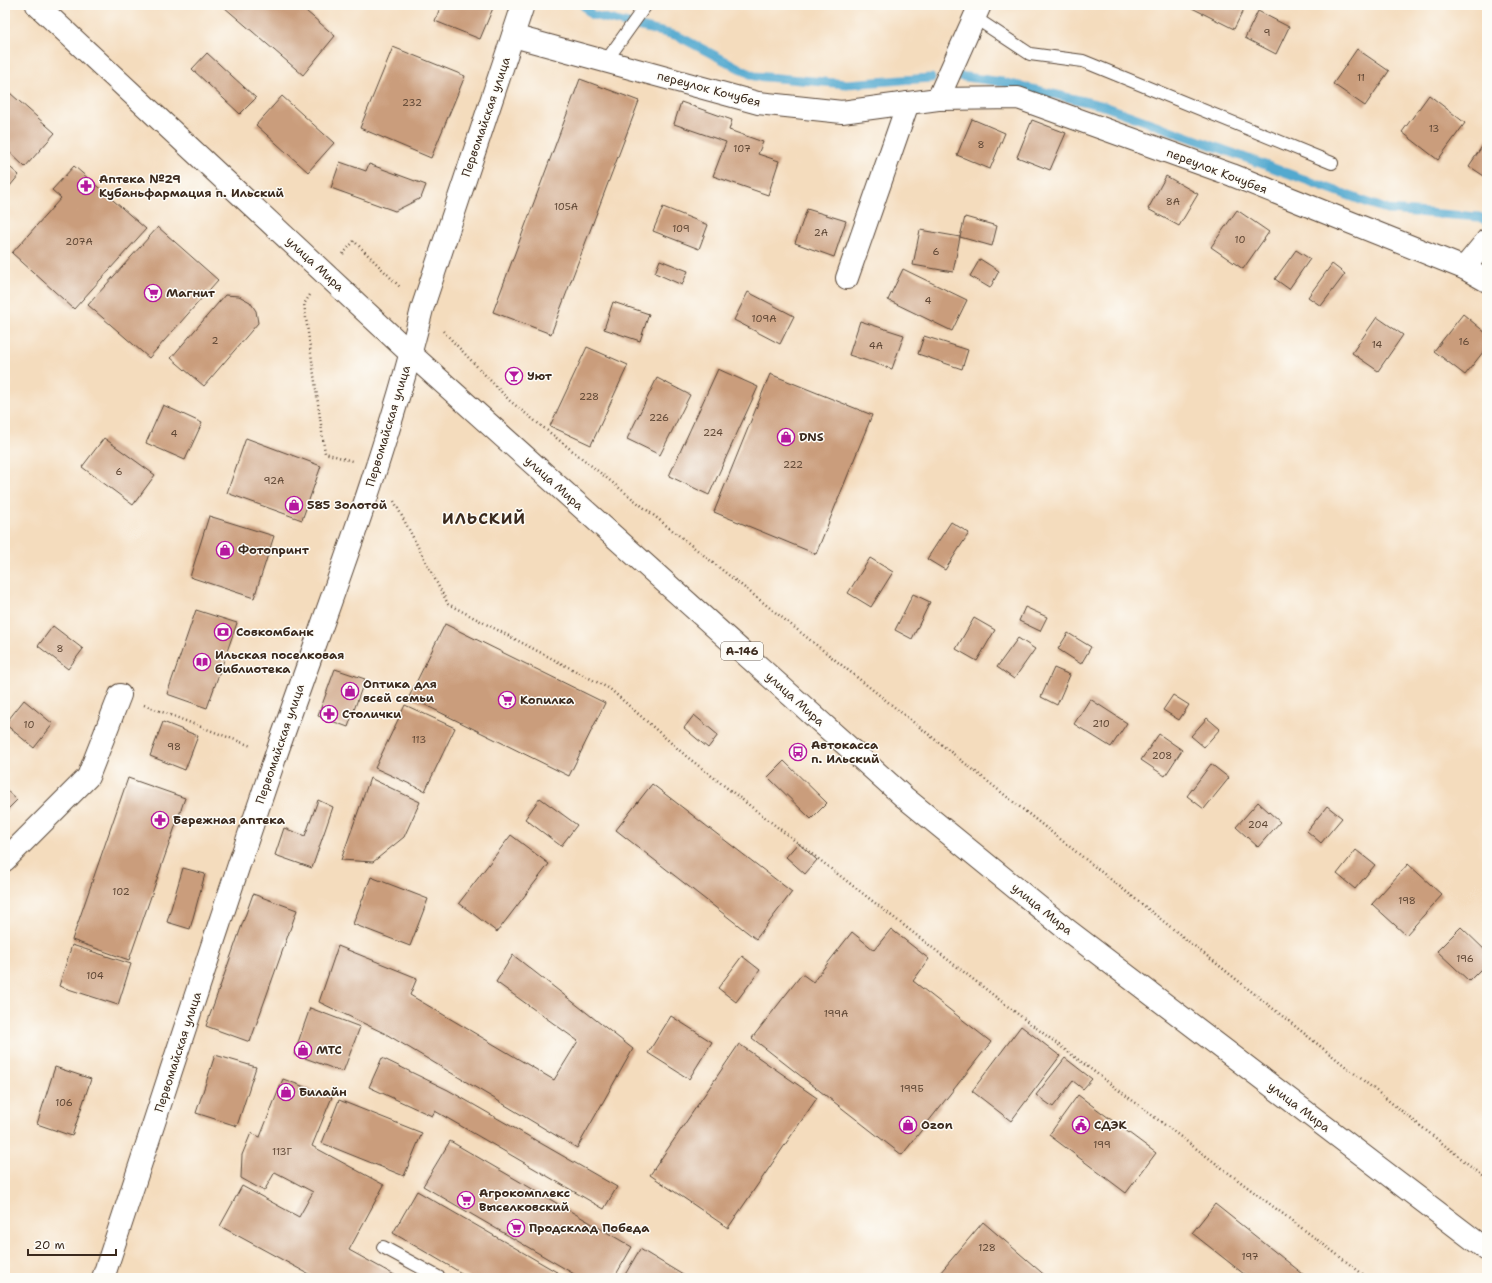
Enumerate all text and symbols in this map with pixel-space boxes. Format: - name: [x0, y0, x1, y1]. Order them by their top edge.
- house number: 9: [1264, 26, 1271, 39]
- street label: Первомайская улица: [458, 54, 514, 179]
- street label: переулок Кочубея: [655, 67, 763, 111]
- house number: 11: [1357, 71, 1365, 84]
- house number: 232: [402, 96, 422, 109]
- house number: 13: [1429, 122, 1439, 135]
- house number: 8: [978, 138, 985, 151]
- house number: 107: [733, 142, 751, 155]
- street label: переулок Кочубея: [1164, 144, 1270, 198]
- place label: Аптека №29 Кубаньфармация п. Ильский: [99, 171, 285, 201]
- pharmacy icon: Аптека №29 Кубаньфармация п. Ильский: [76, 176, 96, 196]
- house number: 8А: [1166, 195, 1180, 208]
- house number: 105А: [554, 200, 578, 213]
- house number: 109: [672, 222, 690, 235]
- house number: 2А: [814, 226, 828, 239]
- street label: улица Мира: [282, 233, 348, 295]
- house number: 10: [1235, 233, 1245, 246]
- house number: 207А: [65, 235, 93, 248]
- house number: 6: [933, 245, 940, 258]
- supermarket icon: Магнит: [143, 283, 163, 303]
- place label: Магнит: [166, 285, 216, 301]
- house number: 4: [925, 294, 932, 307]
- house number: 109А: [752, 312, 776, 325]
- house number: 2: [212, 334, 219, 347]
- house number: 16: [1459, 335, 1469, 348]
- house number: 14: [1372, 338, 1382, 351]
- house number: 4А: [869, 339, 883, 352]
- street label: Первомайская улица: [362, 363, 414, 489]
- bar icon: Уют: [504, 366, 524, 386]
- place label: Уют: [527, 368, 553, 384]
- house number: 228: [579, 390, 599, 403]
- house number: 226: [649, 411, 669, 424]
- house number: 224: [703, 426, 723, 439]
- house number: 4: [171, 427, 178, 440]
- shop icon: DNS: [776, 427, 796, 447]
- place label: DNS: [799, 429, 824, 445]
- street label: улица Мира: [521, 452, 587, 514]
- house number: 222: [783, 458, 803, 471]
- house number: 6: [116, 465, 123, 478]
- house number: 92А: [264, 474, 284, 487]
- shop icon: 585 Золотой: [284, 495, 304, 515]
- place label: 585 Золотой: [307, 497, 388, 513]
- district label: ИЛЬСКИЙ: [442, 508, 526, 529]
- shop icon: Фотопринт: [215, 540, 235, 560]
- place label: Фотопринт: [238, 542, 310, 558]
- bank icon: Совкомбанк: [213, 622, 233, 642]
- place label: Совкомбанк: [236, 624, 314, 640]
- house number: 8: [57, 642, 64, 655]
- road number: А-146: [721, 642, 763, 660]
- place label: Ильская поселковая библиотека: [215, 647, 344, 677]
- library icon: Ильская поселковая библиотека: [192, 652, 212, 672]
- street label: улица Мира: [762, 668, 828, 730]
- place label: Оптика для всей семьи: [363, 676, 437, 706]
- street label: Первомайская улица: [252, 681, 308, 806]
- shop icon: Оптика для всей семьи: [340, 681, 360, 701]
- supermarket icon: Копилка: [497, 690, 517, 710]
- place label: Копилка: [520, 692, 575, 708]
- pharmacy icon: Столички: [319, 704, 339, 724]
- place label: Столички: [342, 706, 402, 722]
- house number: 210: [1092, 717, 1110, 730]
- house number: 10: [24, 718, 34, 731]
- house number: 113: [412, 733, 426, 746]
- place label: Автокасса п. Ильский: [811, 737, 880, 767]
- house number: 98: [167, 740, 181, 753]
- bus stop icon: Автокасса п. Ильский: [788, 742, 808, 762]
- house number: 208: [1152, 749, 1172, 762]
- pharmacy icon: Бережная аптека: [150, 810, 170, 830]
- place label: Бережная аптека: [173, 812, 286, 828]
- house number: 204: [1248, 818, 1268, 831]
- street label: улица Мира: [1008, 880, 1076, 939]
- house number: 102: [112, 885, 130, 898]
- house number: 198: [1398, 894, 1416, 907]
- house number: 196: [1456, 952, 1474, 965]
- house number: 104: [86, 969, 104, 982]
- street label: Первомайская улица: [151, 989, 205, 1114]
- house number: 199А: [824, 1007, 848, 1020]
- shop icon: МТС: [293, 1040, 313, 1060]
- place label: МТС: [316, 1042, 342, 1058]
- street label: улица Мира: [1265, 1078, 1334, 1136]
- shop icon: Билайн: [276, 1082, 296, 1102]
- house number: 199Б: [900, 1082, 924, 1095]
- place label: Билайн: [299, 1084, 347, 1100]
- house number: 106: [55, 1096, 73, 1109]
- shop icon: Ozon: [898, 1115, 918, 1135]
- public building icon: СДЭК: [1071, 1115, 1091, 1135]
- place label: Ozon: [921, 1117, 953, 1133]
- place label: СДЭК: [1094, 1117, 1128, 1133]
- house number: 199: [1093, 1138, 1111, 1151]
- house number: 113Г: [272, 1145, 293, 1158]
- place label: Агрокомплекс Выселковский: [479, 1185, 570, 1215]
- supermarket icon: Агрокомплекс Выселковский: [456, 1190, 476, 1210]
- supermarket icon: Продсклад Победа: [506, 1218, 526, 1238]
- place label: Продсклад Победа: [529, 1220, 650, 1236]
- scale bar: [28, 1231, 116, 1257]
- text: 20 m: [34, 1237, 65, 1253]
- house number: 128: [978, 1241, 996, 1254]
- house number: 197: [1241, 1250, 1259, 1263]

